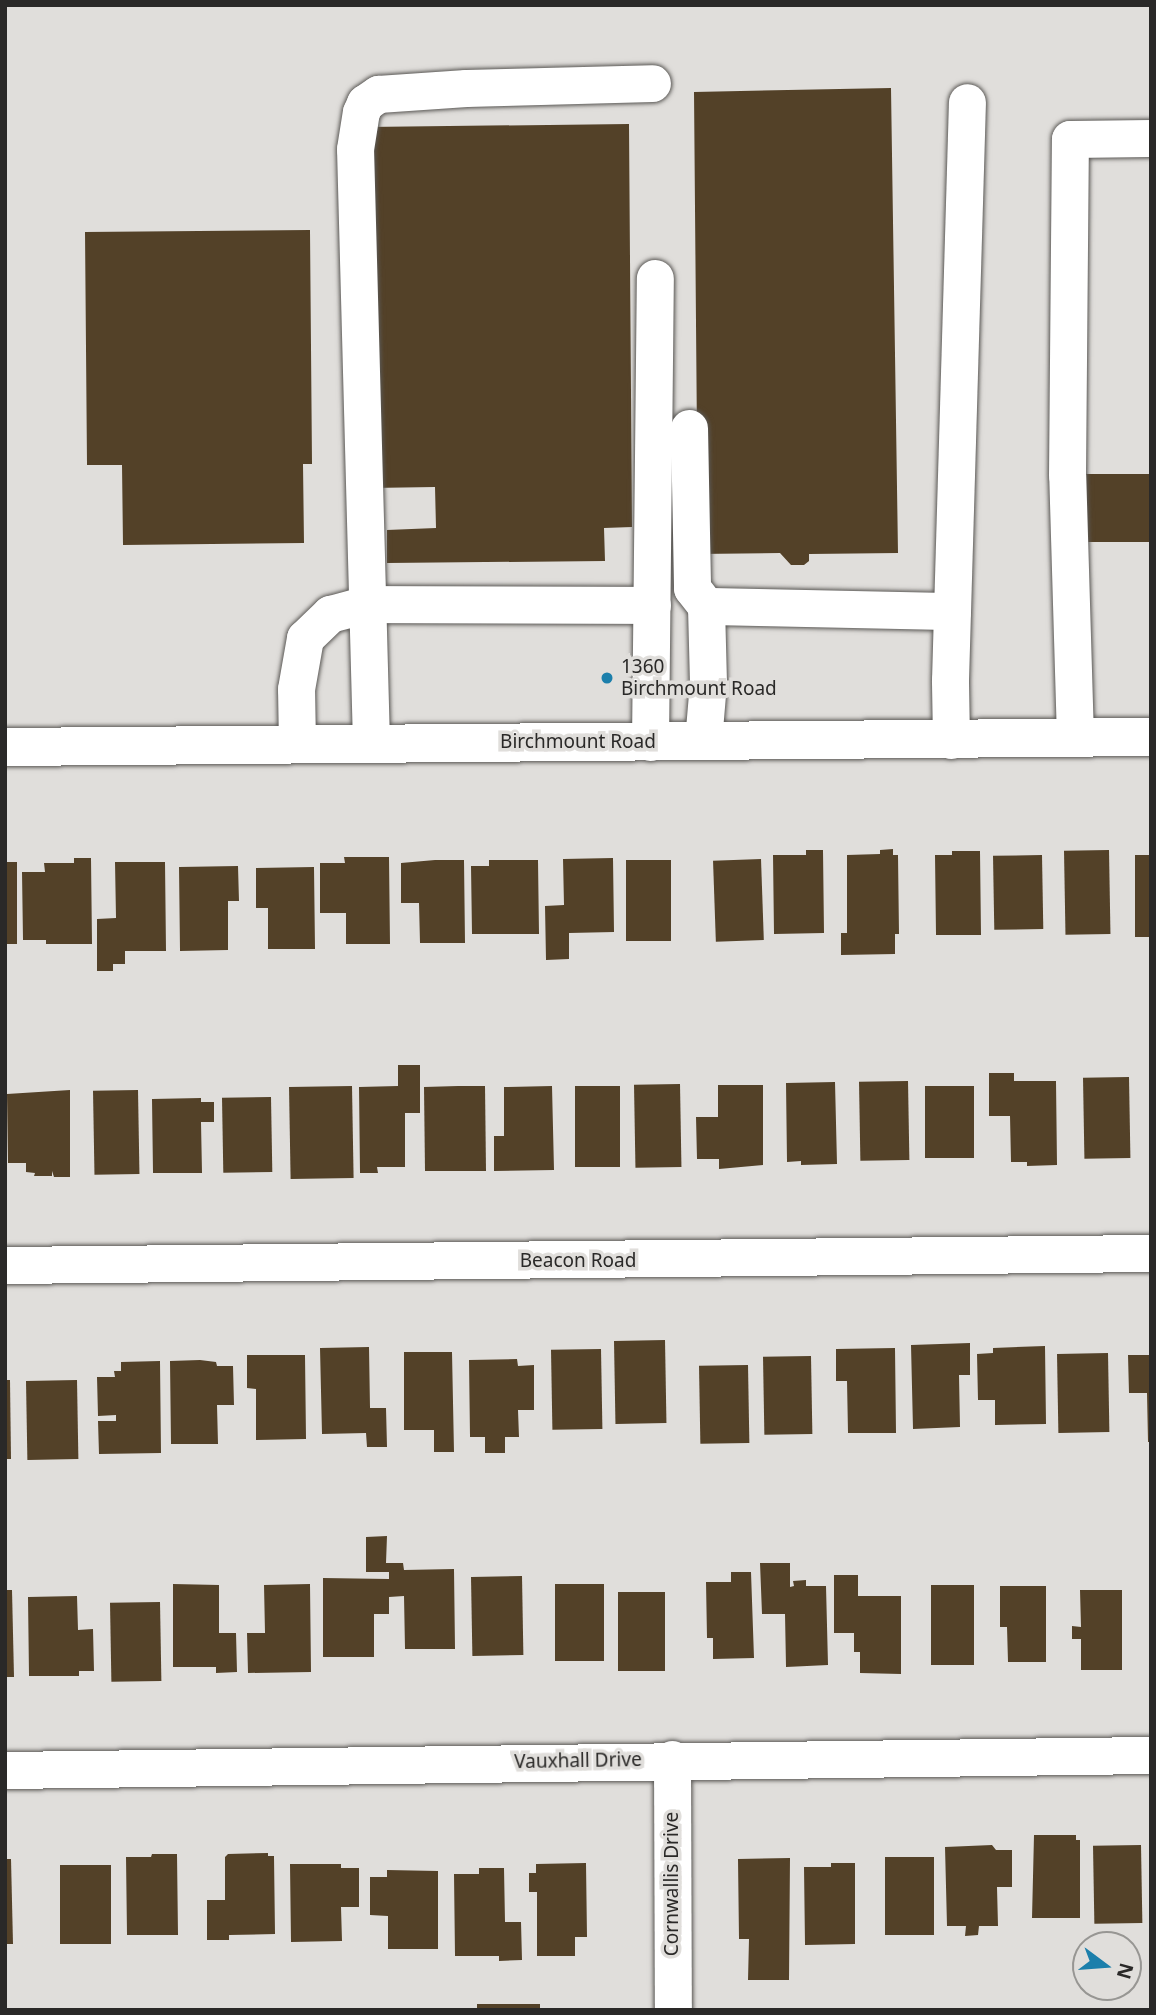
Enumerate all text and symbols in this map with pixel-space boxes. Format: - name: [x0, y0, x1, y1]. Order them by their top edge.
- place label: 1360 Birchmount Road: [621, 656, 777, 700]
- marker: 1360 Birchmount Road: [599, 670, 615, 686]
- street label: Birchmount Road: [500, 731, 656, 753]
- street label: Beacon Road: [520, 1250, 636, 1272]
- street label: Vauxhall Drive: [514, 1748, 642, 1774]
- street label: Cornwallis Drive: [661, 1812, 683, 1956]
- north arrow: [1072, 1931, 1142, 2001]
- text: N: [1111, 1960, 1140, 1982]

